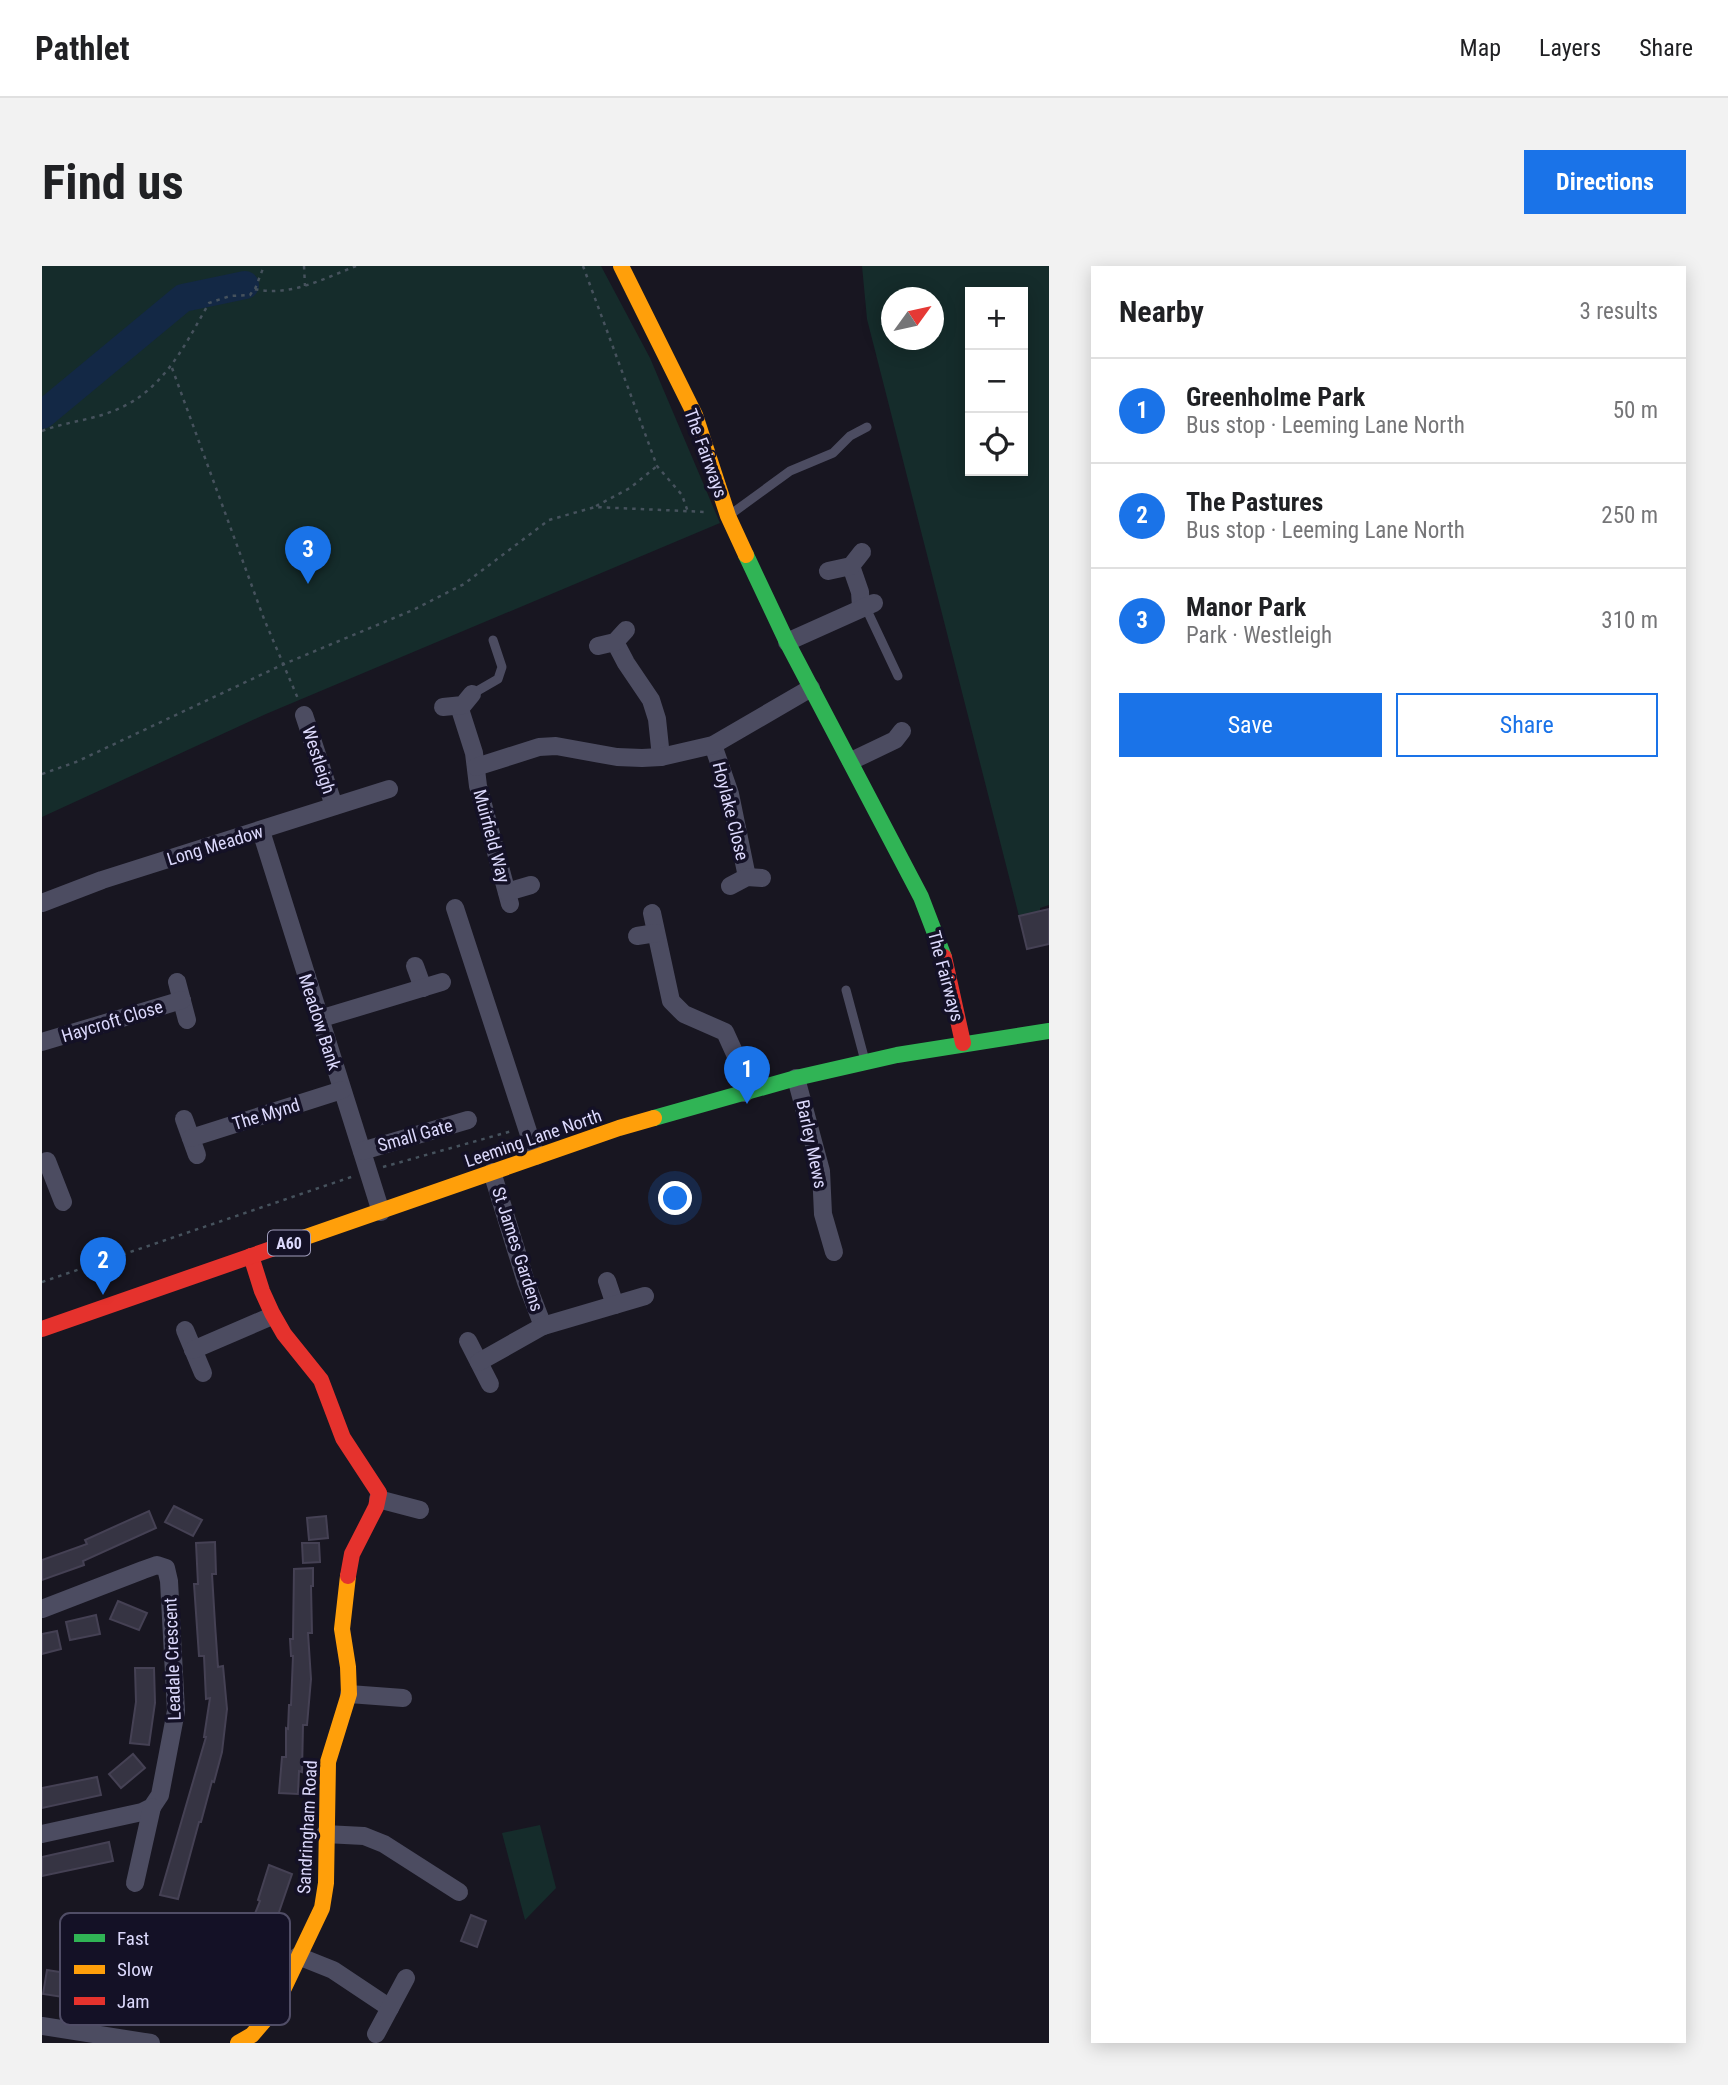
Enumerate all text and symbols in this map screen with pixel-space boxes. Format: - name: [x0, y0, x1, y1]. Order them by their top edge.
- text: Pathlet: [35, 29, 130, 68]
- text: Map: [1460, 34, 1501, 62]
- text: Layers: [1539, 34, 1601, 62]
- text: Share: [1639, 34, 1693, 62]
- button: Directions: [1524, 150, 1686, 214]
- text: Find us: [42, 154, 184, 211]
- north arrow: [881, 287, 944, 350]
- map controls: [965, 287, 1028, 476]
- button: +: [965, 287, 1028, 350]
- text: Nearby: [1119, 294, 1204, 329]
- text: 3 results: [1580, 298, 1658, 325]
- button: −: [965, 350, 1028, 413]
- text: Greenholme Park: [1186, 382, 1365, 412]
- text: 1: [1136, 397, 1148, 424]
- text: 50 m: [1613, 397, 1658, 424]
- street label: The Fairways: [680, 406, 732, 500]
- text: Bus stop · Leeming Lane North: [1186, 412, 1465, 439]
- button: locate: [965, 413, 1028, 476]
- text: The Pastures: [1186, 487, 1323, 517]
- text: 2: [1136, 502, 1148, 529]
- text: 250 m: [1601, 502, 1658, 529]
- text: Bus stop · Leeming Lane North: [1186, 517, 1465, 544]
- pin: 3: [285, 526, 331, 584]
- text: Manor Park: [1186, 592, 1306, 622]
- text: 3: [1136, 607, 1148, 634]
- text: 310 m: [1601, 607, 1658, 634]
- text: Park · Westleigh: [1186, 622, 1332, 649]
- button: Save: [1119, 693, 1382, 757]
- button: Share: [1396, 693, 1658, 757]
- street label: Westleigh: [298, 724, 340, 796]
- street label: Hoylake Close: [709, 760, 753, 862]
- street label: Muirfield Way: [469, 787, 515, 885]
- street label: Long Meadow: [164, 820, 266, 870]
- street label: The Fairways: [924, 928, 968, 1024]
- street label: Meadow Bank: [295, 971, 345, 1073]
- street label: Haycroft Close: [59, 996, 165, 1046]
- pin: 1: [724, 1046, 770, 1104]
- street label: The Mynd: [230, 1094, 302, 1134]
- street label: Barley Mews: [792, 1098, 832, 1190]
- street label: Leeming Lane North: [462, 1105, 604, 1171]
- street label: Small Gate: [375, 1114, 455, 1156]
- your location: [658, 1181, 692, 1215]
- street label: St James Gardens: [488, 1184, 548, 1314]
- road number: A60: [268, 1231, 310, 1256]
- pin: 2: [80, 1237, 126, 1295]
- street label: Leadale Crescent: [159, 1597, 185, 1721]
- street label: Sandringham Road: [293, 1760, 321, 1894]
- legend: [60, 1913, 290, 2025]
- text: Fast: [117, 1927, 149, 1950]
- text: Slow: [117, 1958, 153, 1981]
- text: Jam: [117, 1990, 150, 2013]

